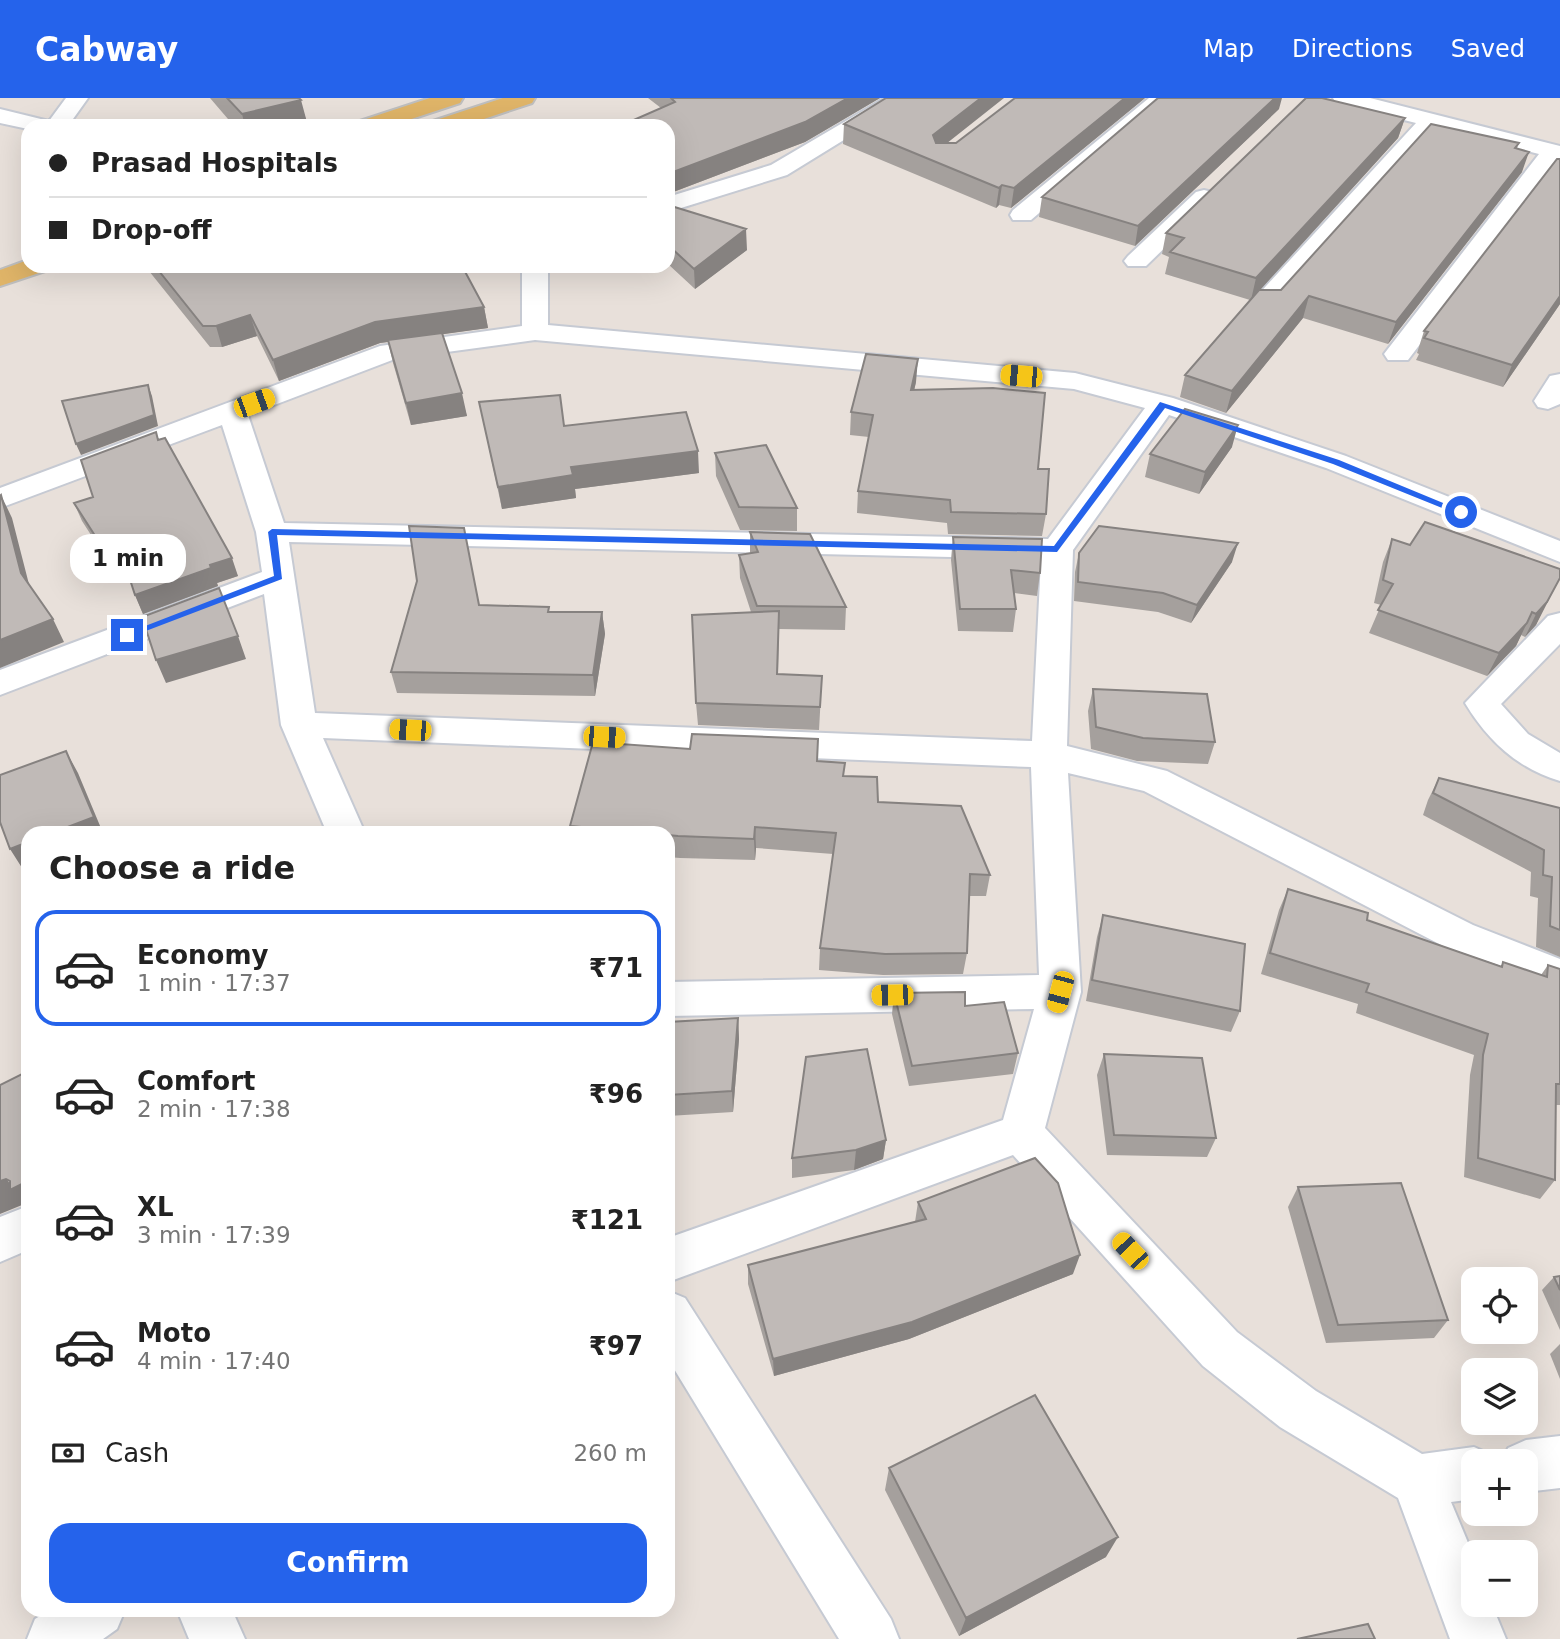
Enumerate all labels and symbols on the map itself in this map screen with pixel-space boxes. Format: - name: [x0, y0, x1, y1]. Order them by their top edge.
- car: [1000, 364, 1043, 388]
- car: [231, 386, 278, 420]
- route start: [1445, 496, 1477, 528]
- callout: 1 min: [69, 533, 185, 582]
- route end: [111, 619, 143, 651]
- car: [389, 718, 432, 742]
- car: [583, 725, 626, 749]
- car: [1045, 969, 1076, 1015]
- car: [871, 984, 914, 1006]
- car: [1108, 1228, 1153, 1274]

